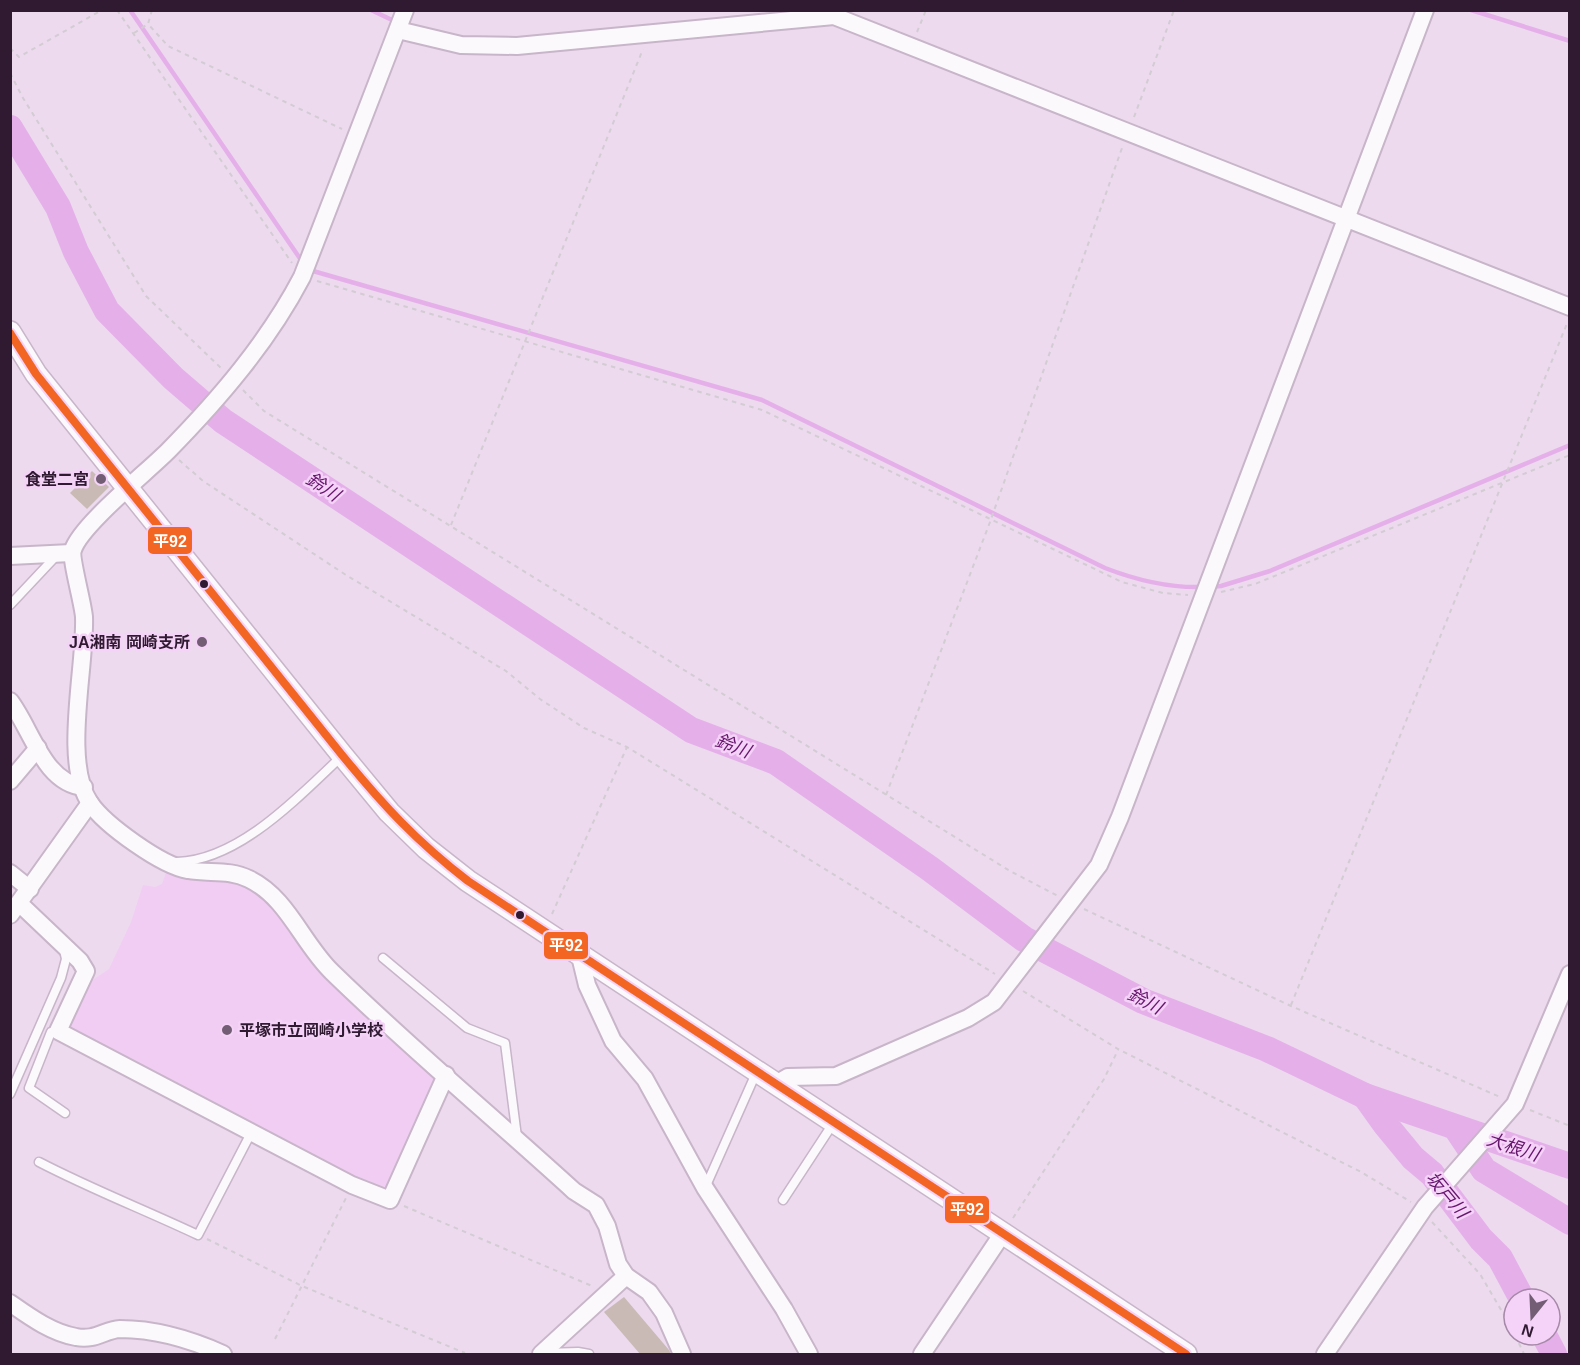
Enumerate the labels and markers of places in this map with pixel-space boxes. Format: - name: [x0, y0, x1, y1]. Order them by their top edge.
- place label: 食堂二宮: [25, 471, 89, 488]
- marker: 食堂二宮: [94, 472, 108, 486]
- unlabelled marker: [198, 578, 210, 590]
- place label: JA湘南 岡崎支所: [69, 634, 190, 651]
- marker: JA湘南 岡崎支所: [195, 635, 209, 649]
- unlabelled marker: [514, 909, 526, 921]
- place label: 平塚市立岡崎小学校: [239, 1022, 383, 1039]
- marker: 平塚市立岡崎小学校: [220, 1023, 234, 1037]

